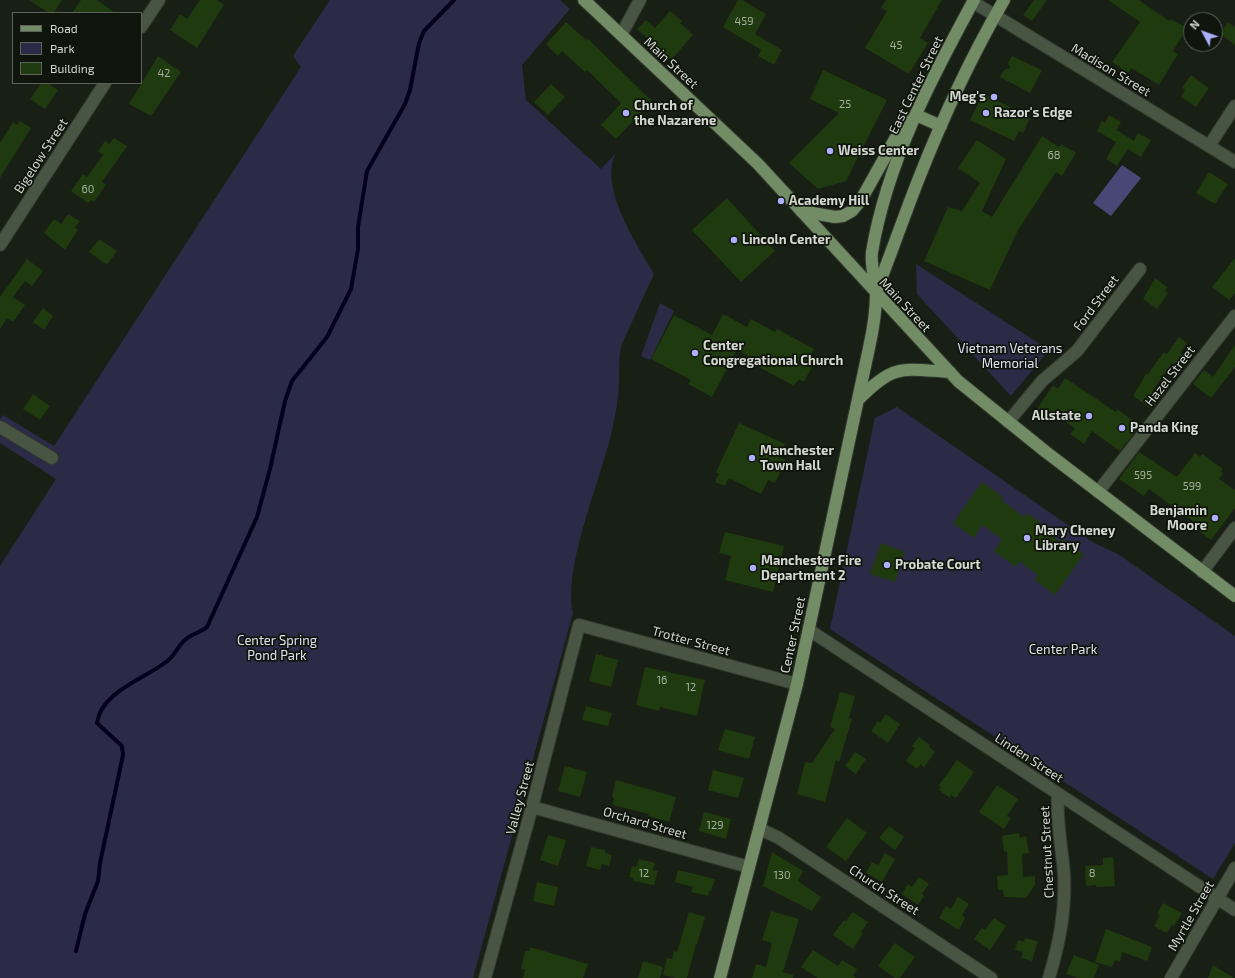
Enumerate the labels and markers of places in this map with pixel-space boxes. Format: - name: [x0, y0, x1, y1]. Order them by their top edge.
- place label: Meg's: [950, 89, 986, 105]
- marker: Meg's: [989, 92, 999, 102]
- place label: Church of the Nazarene: [634, 98, 716, 129]
- place label: Razor's Edge: [994, 105, 1072, 121]
- marker: Church of the Nazarene: [621, 108, 631, 118]
- marker: Razor's Edge: [981, 108, 991, 118]
- place label: Weiss Center: [838, 143, 919, 159]
- marker: Weiss Center: [825, 146, 835, 156]
- place label: Academy Hill: [789, 193, 869, 209]
- marker: Academy Hill: [776, 196, 786, 206]
- place label: Lincoln Center: [742, 232, 830, 248]
- marker: Lincoln Center: [729, 235, 739, 245]
- place label: Center Congregational Church: [703, 338, 843, 369]
- marker: Center Congregational Church: [690, 348, 700, 358]
- place label: Allstate: [1032, 408, 1081, 424]
- marker: Allstate: [1084, 411, 1094, 421]
- place label: Panda King: [1130, 420, 1198, 436]
- marker: Panda King: [1117, 423, 1127, 433]
- place label: Manchester Town Hall: [760, 443, 834, 474]
- marker: Manchester Town Hall: [747, 453, 757, 463]
- place label: Benjamin Moore: [1150, 503, 1207, 534]
- marker: Benjamin Moore: [1210, 513, 1220, 523]
- place label: Mary Cheney Library: [1035, 523, 1115, 554]
- marker: Mary Cheney Library: [1022, 533, 1032, 543]
- place label: Manchester Fire Department 2: [761, 553, 861, 584]
- place label: Probate Court: [895, 557, 981, 573]
- marker: Probate Court: [882, 560, 892, 570]
- marker: Manchester Fire Department 2: [748, 563, 758, 573]

